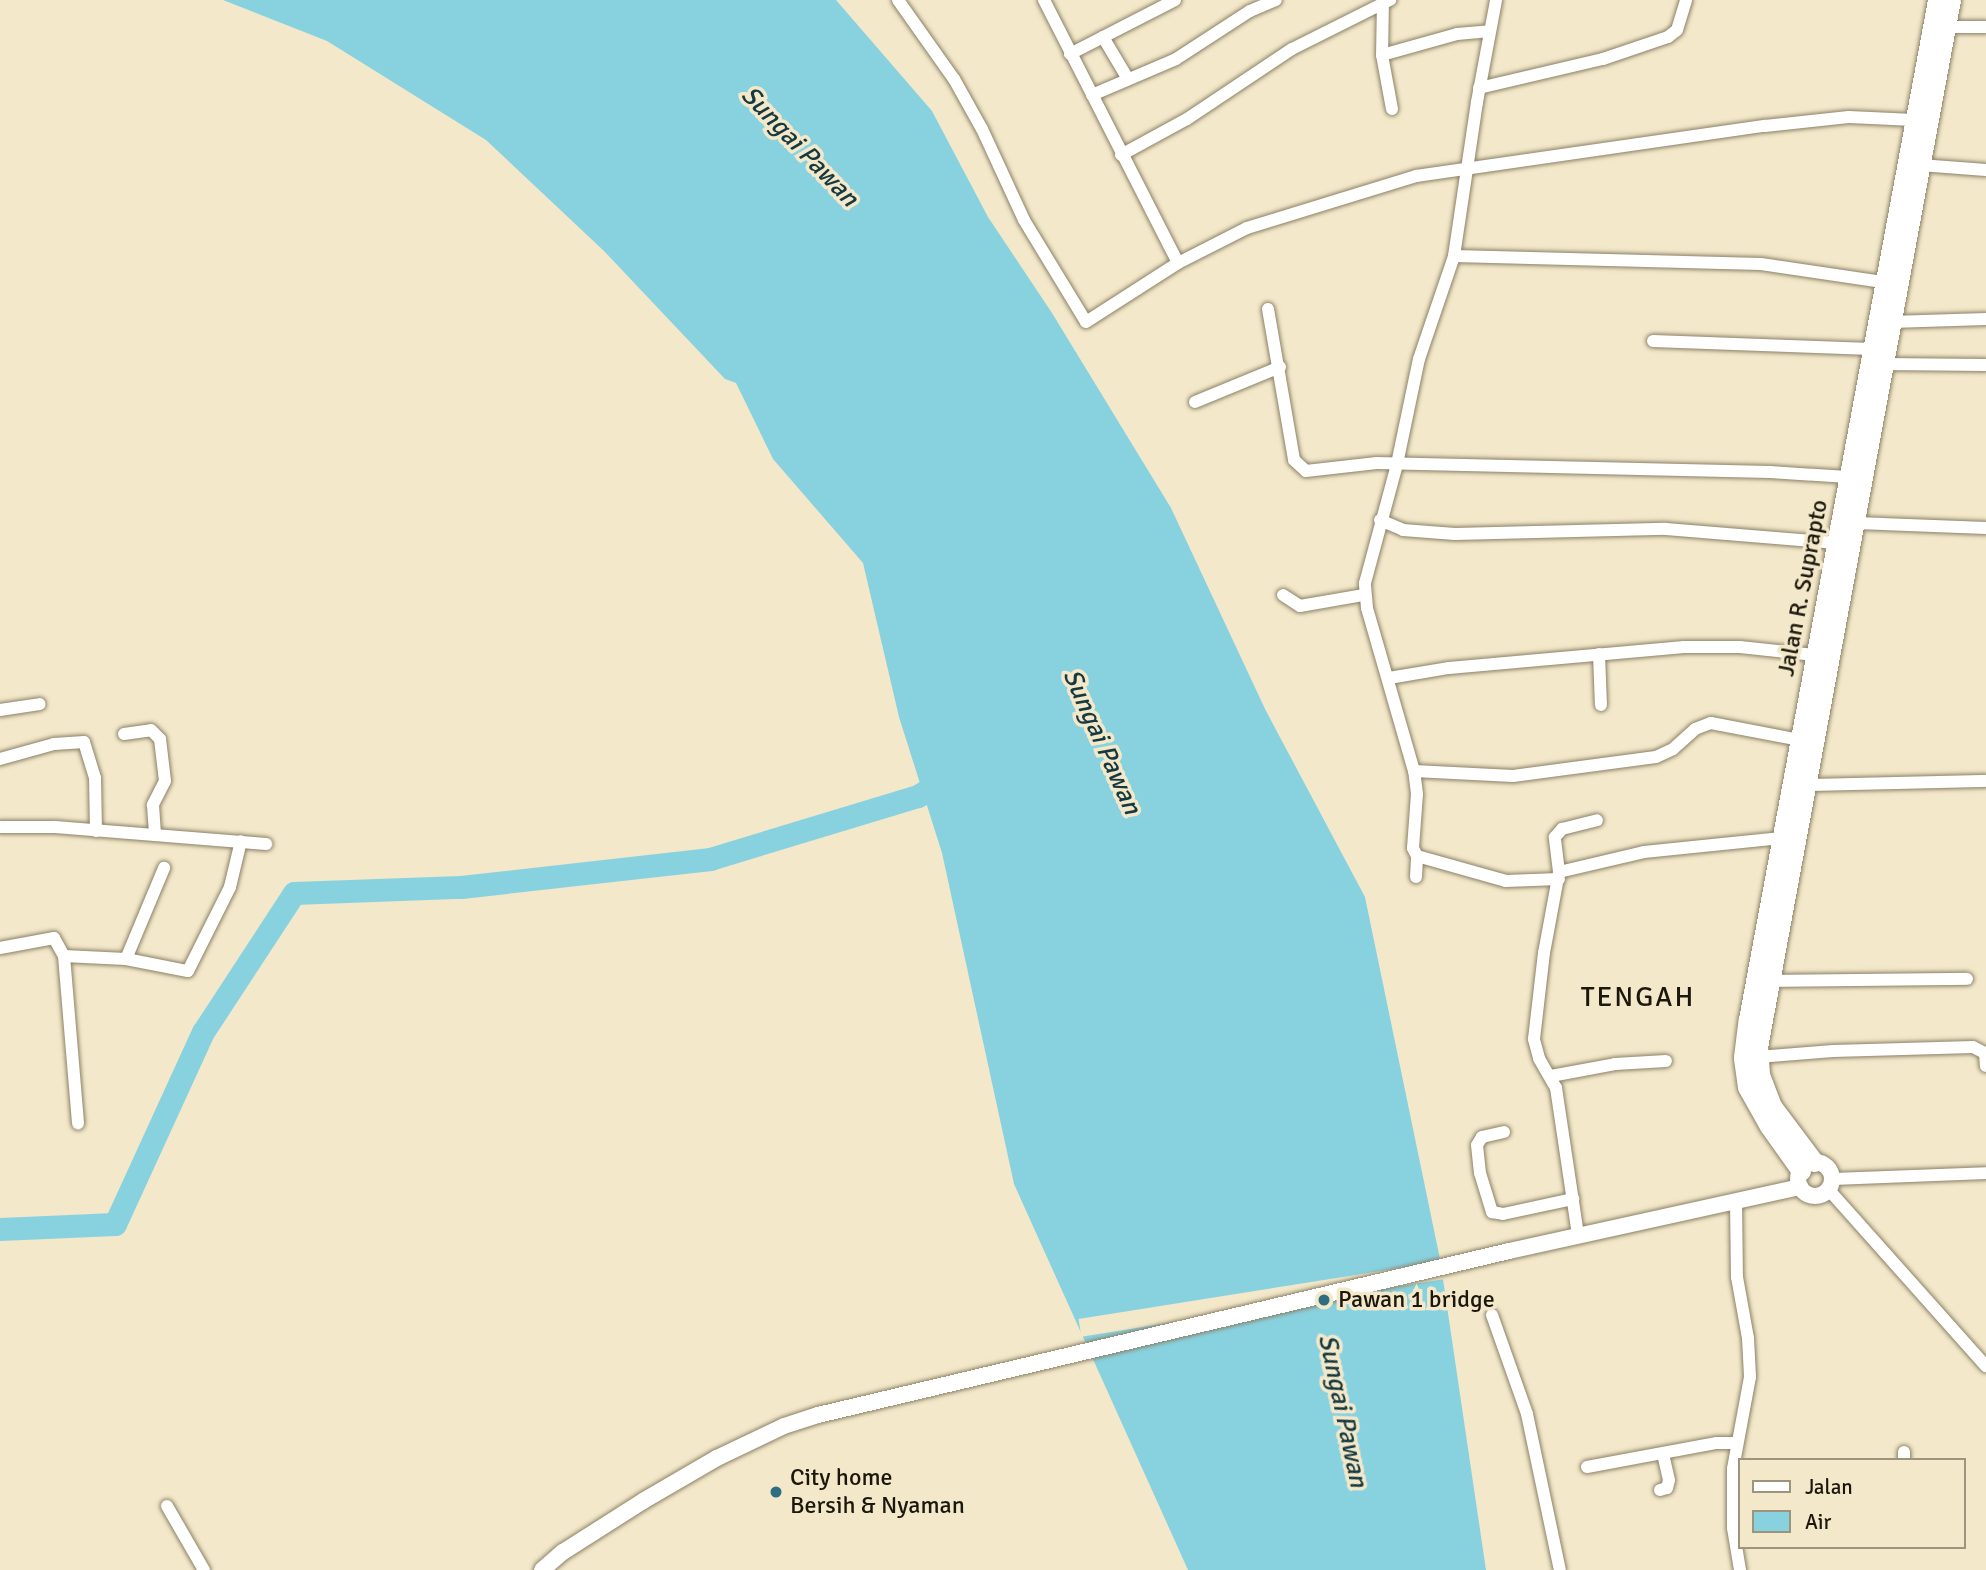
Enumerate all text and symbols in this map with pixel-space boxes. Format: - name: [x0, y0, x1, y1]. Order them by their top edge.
- water label: Sungai Pawan: [734, 80, 864, 214]
- street label: Jalan R. Suprapto: [1772, 497, 1834, 679]
- water label: Sungai Pawan: [1055, 665, 1147, 819]
- district label: TENGAH: [1581, 980, 1695, 1014]
- place label: Pawan 1 bridge: [1338, 1286, 1495, 1314]
- marker: Pawan 1 bridge: [1316, 1292, 1332, 1308]
- water label: Sungai Pawan: [1311, 1332, 1373, 1490]
- legend: [1738, 1458, 1965, 1549]
- place label: City home Bersih & Nyaman: [790, 1464, 965, 1520]
- text: Jalan: [1805, 1474, 1853, 1500]
- marker: City home Bersih & Nyaman: [768, 1484, 784, 1500]
- text: Air: [1805, 1509, 1831, 1535]

